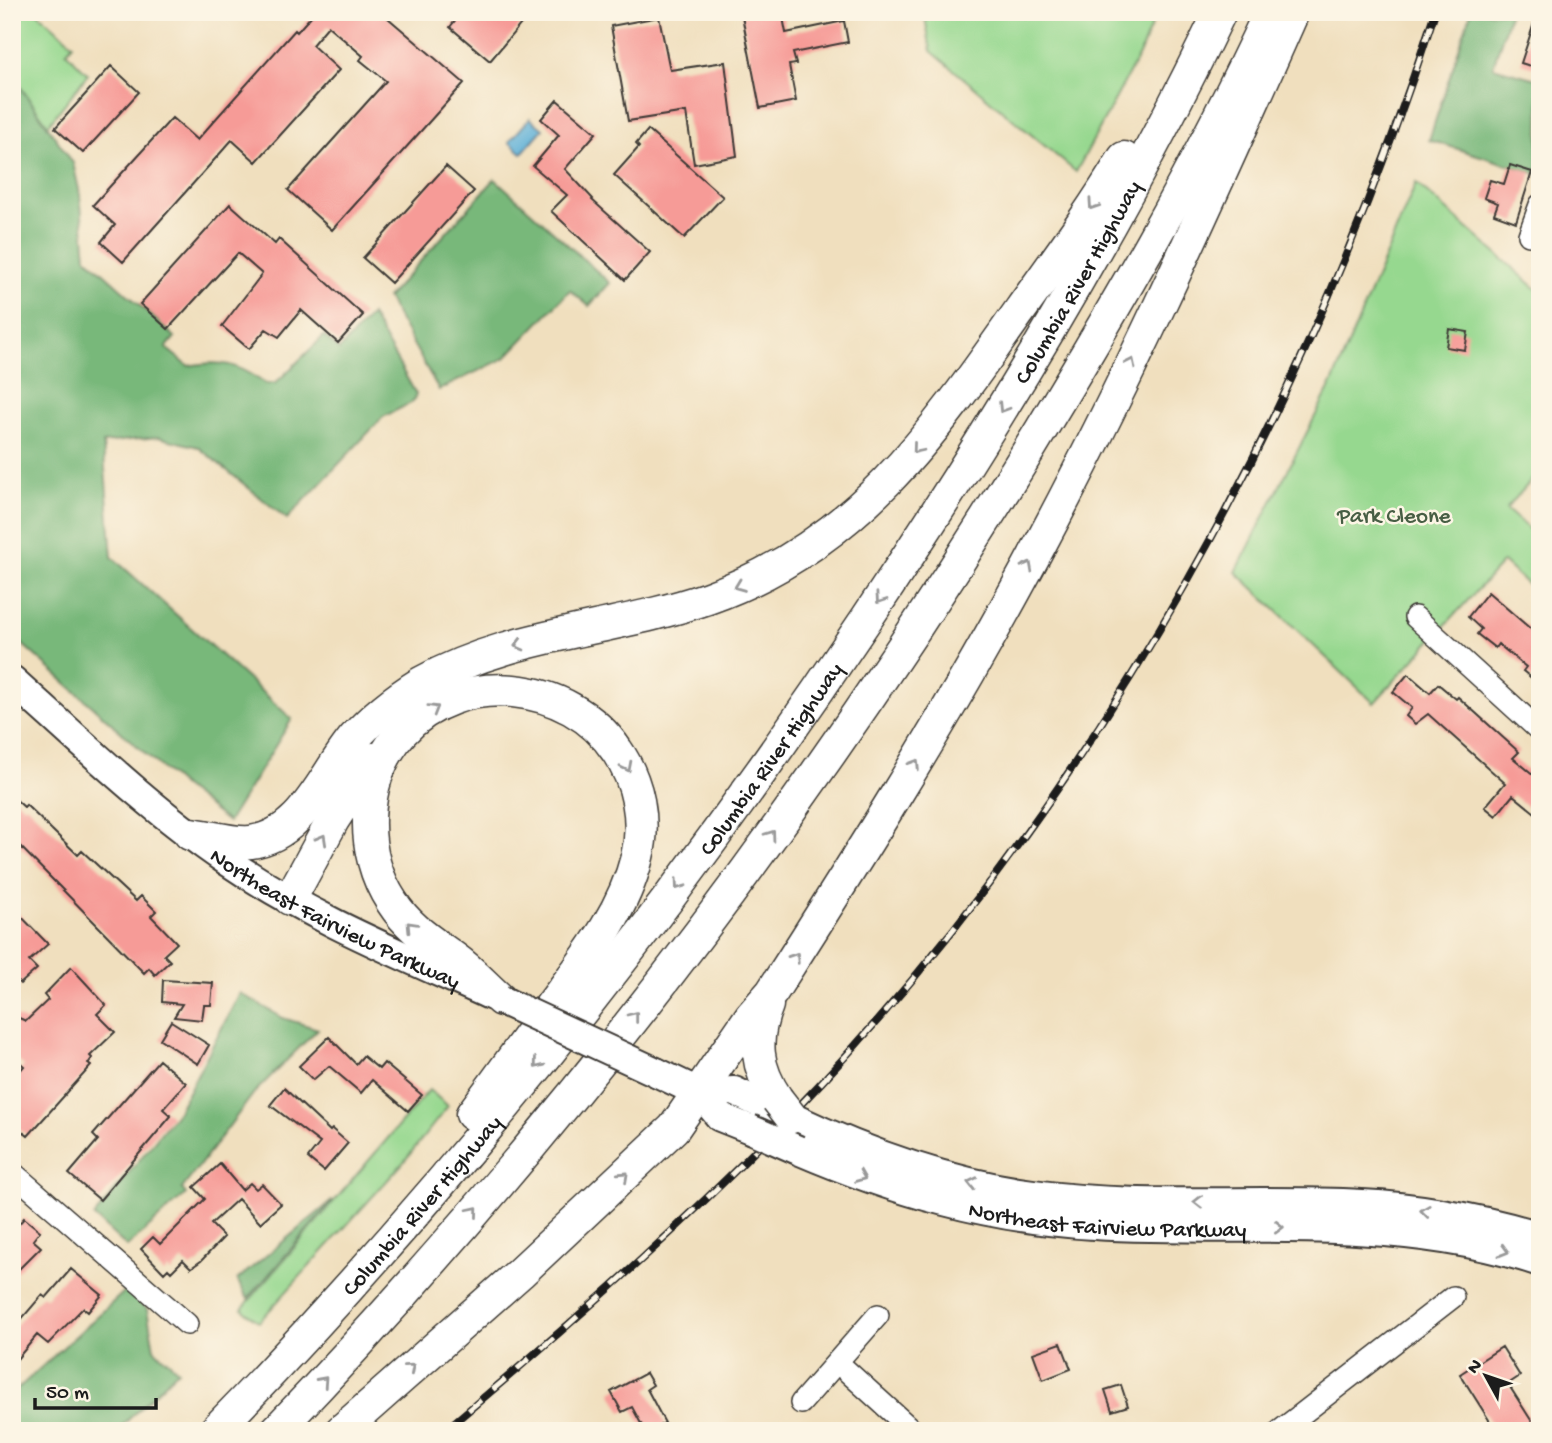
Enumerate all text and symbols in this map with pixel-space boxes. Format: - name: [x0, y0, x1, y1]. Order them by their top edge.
- street label: Columbia River Highway: [1010, 177, 1148, 390]
- one-way arrow: [1089, 197, 1101, 210]
- one-way arrow: [1123, 358, 1136, 371]
- one-way arrow: [998, 400, 1011, 413]
- one-way arrow: [913, 440, 925, 453]
- park label: Park Cleone: [1336, 504, 1452, 531]
- one-way arrow: [1020, 561, 1034, 574]
- one-way arrow: [733, 577, 745, 591]
- one-way arrow: [876, 591, 888, 604]
- one-way arrow: [513, 636, 525, 651]
- street label: Columbia River Highway: [695, 658, 850, 862]
- one-way arrow: [426, 704, 439, 717]
- one-way arrow: [907, 759, 920, 772]
- one-way arrow: [618, 760, 632, 772]
- one-way arrow: [763, 830, 775, 843]
- one-way arrow: [314, 834, 328, 846]
- street label: Northeast Fairview Parkway: [204, 843, 464, 997]
- one-way arrow: [674, 877, 687, 890]
- one-way arrow: [407, 921, 419, 934]
- one-way arrow: [786, 951, 799, 964]
- one-way arrow: [626, 1012, 639, 1024]
- one-way arrow: [534, 1056, 546, 1069]
- street label: Columbia River Highway: [338, 1111, 509, 1303]
- one-way arrow: [855, 1168, 867, 1182]
- one-way arrow: [616, 1171, 629, 1184]
- one-way arrow: [966, 1177, 978, 1191]
- one-way arrow: [1193, 1194, 1203, 1210]
- street label: Northeast Fairview Parkway: [965, 1197, 1246, 1245]
- one-way arrow: [1419, 1203, 1431, 1218]
- one-way arrow: [466, 1206, 478, 1219]
- one-way arrow: [1274, 1219, 1285, 1234]
- one-way arrow: [1498, 1243, 1510, 1257]
- north arrow: [1450, 1342, 1520, 1412]
- text: N: [1463, 1355, 1488, 1379]
- one-way arrow: [402, 1364, 415, 1376]
- scale bar: [35, 1366, 156, 1410]
- one-way arrow: [315, 1376, 327, 1389]
- text: 50 m: [46, 1382, 89, 1407]

